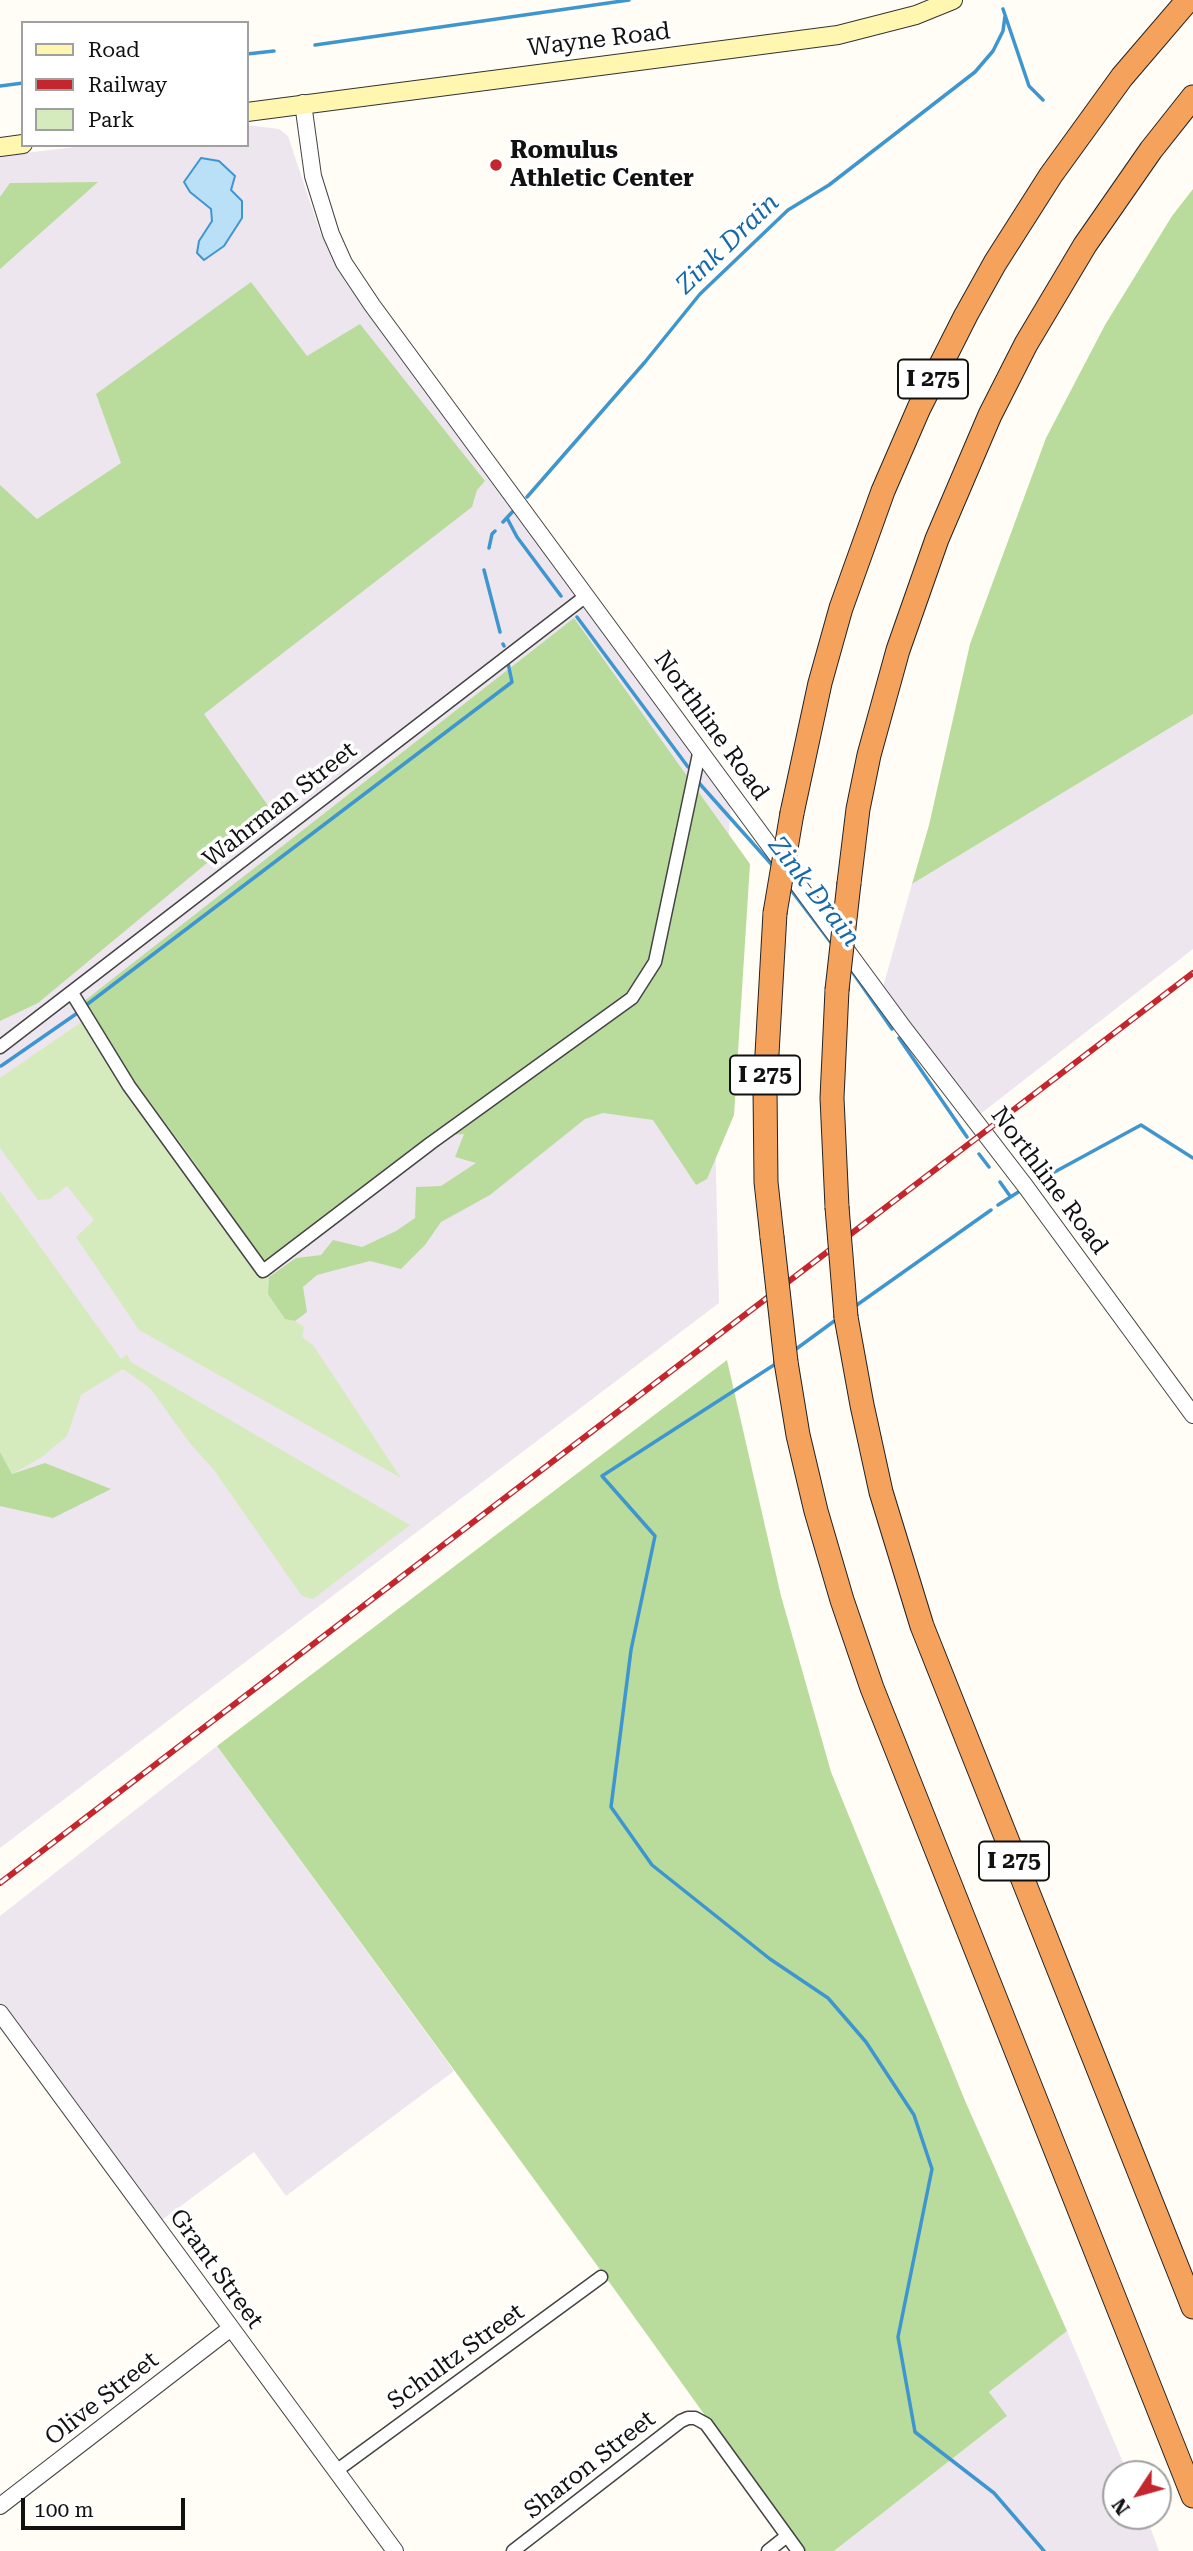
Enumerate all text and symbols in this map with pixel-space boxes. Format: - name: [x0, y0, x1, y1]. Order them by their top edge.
- street label: Wayne Road: [526, 17, 672, 63]
- legend: [21, 21, 248, 147]
- text: Road: [88, 38, 140, 62]
- text: Railway: [88, 73, 167, 97]
- text: Park: [88, 108, 134, 132]
- place label: Romulus Athletic Center: [510, 137, 694, 193]
- marker: Romulus Athletic Center: [488, 157, 504, 173]
- water label: Zink Drain: [670, 187, 786, 301]
- road number: I 275: [898, 360, 968, 398]
- street label: Northline Road: [647, 646, 775, 806]
- street label: Wahrman Street: [197, 736, 363, 874]
- water label: Zink Drain: [761, 831, 867, 953]
- road number: I 275: [730, 1056, 800, 1094]
- street label: Northline Road: [984, 1102, 1114, 1260]
- road number: I 275: [979, 1842, 1049, 1880]
- street label: Grant Street: [163, 2204, 269, 2334]
- street label: Schultz Street: [382, 2298, 530, 2416]
- street label: Olive Street: [40, 2346, 164, 2452]
- street label: Sharon Street: [519, 2405, 661, 2525]
- north arrow: [1102, 2460, 1172, 2530]
- scale bar: [24, 2484, 189, 2528]
- text: N: [1108, 2494, 1135, 2519]
- text: 100 m: [34, 2498, 94, 2522]

